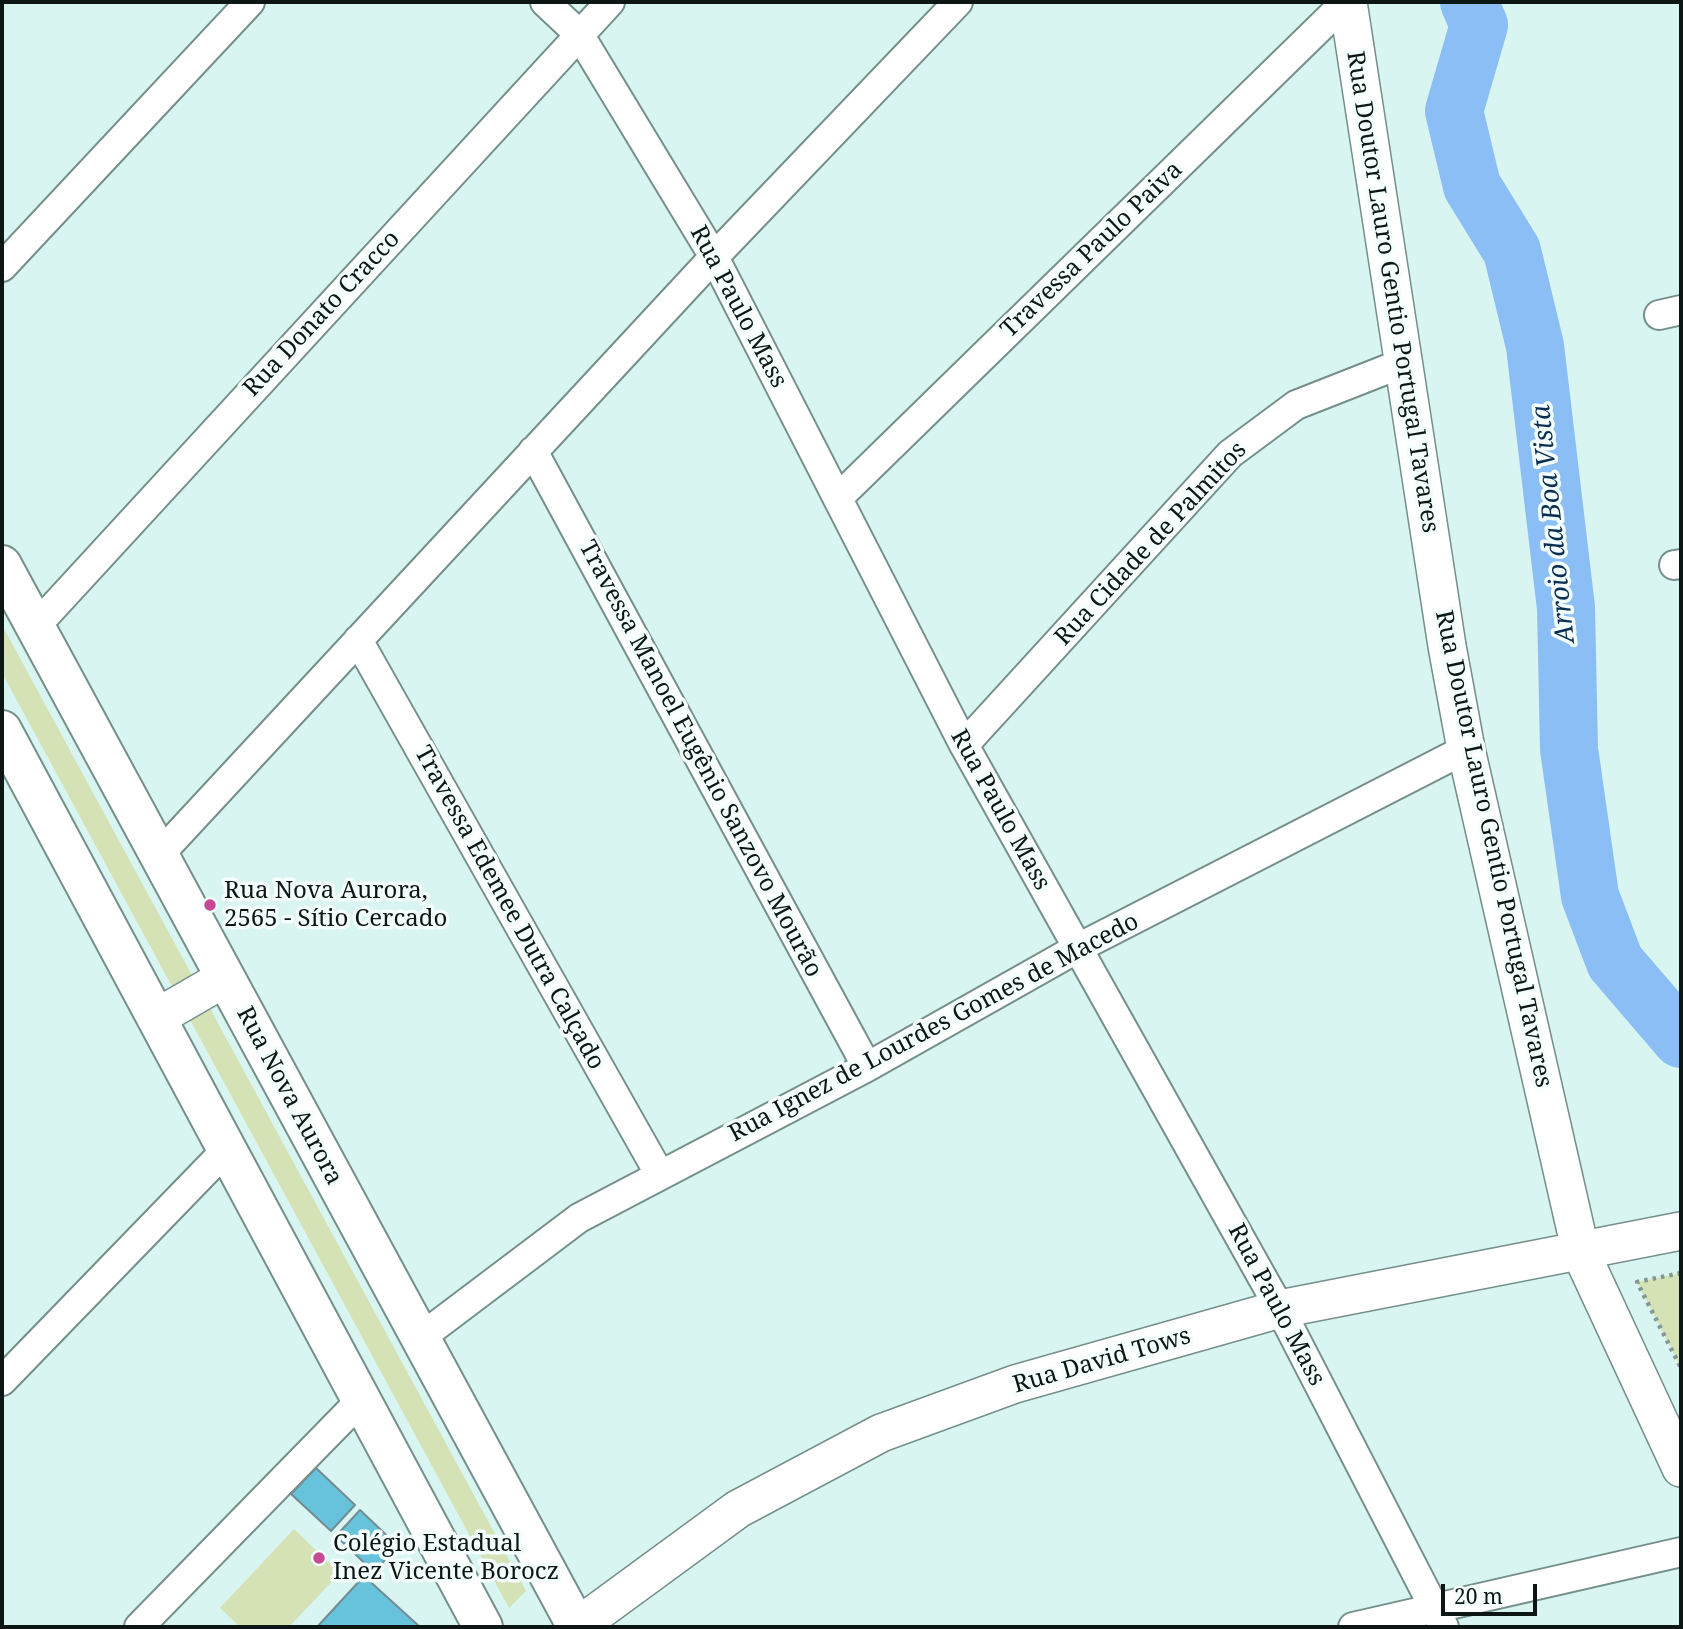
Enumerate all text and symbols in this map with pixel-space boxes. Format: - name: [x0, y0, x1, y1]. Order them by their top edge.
- street label: Rua Doutor Lauro Gentio Portugal Tavares: [1340, 49, 1444, 535]
- street label: Travessa Paulo Paiva: [995, 156, 1189, 344]
- street label: Rua Paulo Mass: [683, 221, 793, 393]
- street label: Rua Donato Cracco: [238, 225, 406, 403]
- water label: Arroio da Boa Vista: [1526, 403, 1582, 645]
- street label: Rua Cidade de Palmitos: [1049, 436, 1253, 652]
- street label: Travessa Manoel Eugênio Sanzovo Mourão: [572, 536, 828, 982]
- street label: Rua Doutor Lauro Gentio Portugal Tavares: [1428, 608, 1558, 1090]
- street label: Rua Paulo Mass: [944, 725, 1056, 895]
- street label: Travessa Edemee Dutra Calçado: [408, 741, 610, 1075]
- place label: Rua Nova Aurora, 2565 - Sítio Cercado: [224, 877, 447, 933]
- marker: Rua Nova Aurora, 2565 - Sítio Cercado: [202, 897, 218, 913]
- street label: Rua Ignez de Lourdes Gomes de Macedo: [724, 907, 1144, 1149]
- street label: Rua Nova Aurora: [230, 1002, 348, 1190]
- street label: Rua Paulo Mass: [1221, 1219, 1331, 1391]
- street label: Rua David Tows: [1010, 1322, 1194, 1400]
- place label: Colégio Estadual Inez Vicente Borocz: [333, 1530, 559, 1586]
- marker: Colégio Estadual Inez Vicente Borocz: [311, 1550, 327, 1566]
- scale bar: [1445, 1570, 1541, 1614]
- text: 20 m: [1454, 1582, 1503, 1610]

